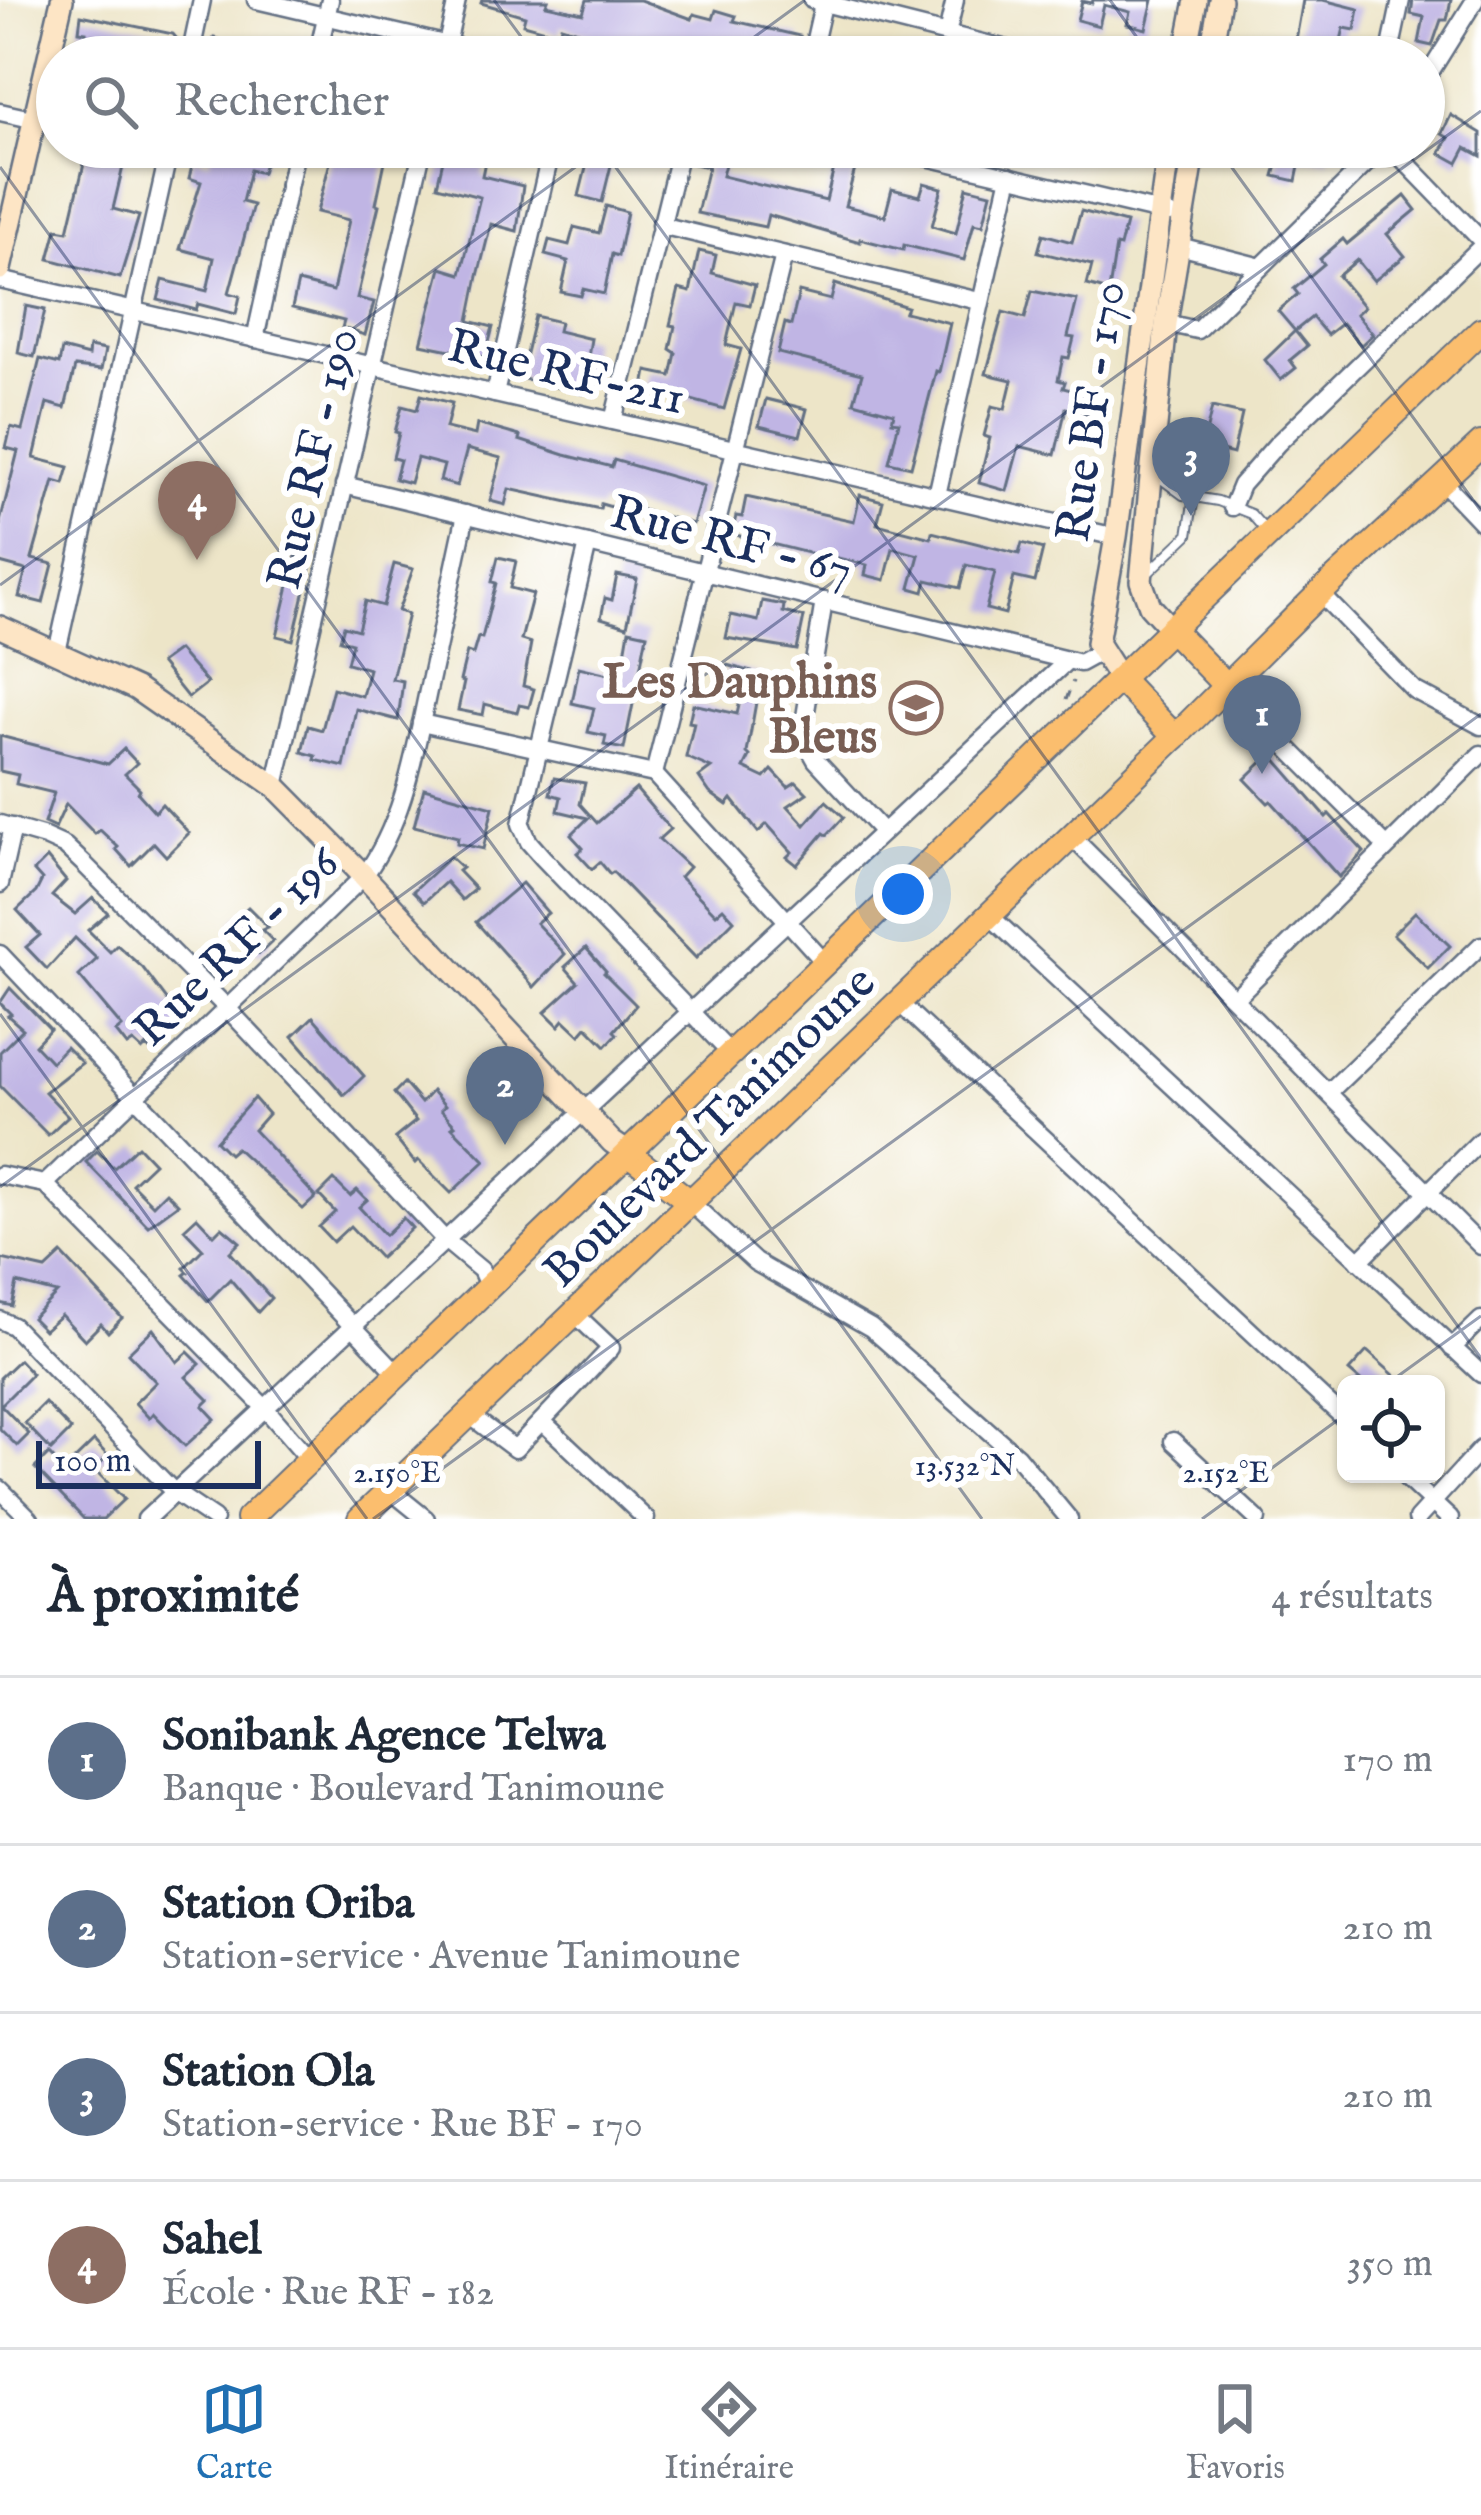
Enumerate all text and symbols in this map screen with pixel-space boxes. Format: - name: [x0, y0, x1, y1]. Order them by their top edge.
- search box: [36, 36, 1445, 168]
- icon: search: [78, 69, 144, 135]
- text: Rechercher: [174, 74, 389, 131]
- street label: Rue BF - 170: [1045, 277, 1141, 546]
- street label: Rue RF-211: [442, 318, 690, 430]
- street label: Rue RF - 190: [256, 323, 374, 595]
- pin: 3: [1152, 417, 1230, 516]
- pin: 4: [158, 461, 236, 560]
- street label: Rue RF - 67: [604, 484, 858, 602]
- place label: Les Dauphins Bleus: [602, 654, 877, 769]
- pin: 1: [1223, 675, 1301, 774]
- school or university icon: Les Dauphins Bleus: [888, 680, 944, 736]
- street label: Rue RF - 196: [122, 835, 354, 1061]
- your location: [873, 864, 933, 924]
- street label: Boulevard Tanimoune: [532, 954, 889, 1302]
- pin: 2: [466, 1046, 544, 1145]
- map controls: [1337, 1375, 1445, 1483]
- button: locate: [1337, 1375, 1445, 1483]
- scale bar: [36, 1435, 261, 1488]
- text: 100 m: [54, 1441, 131, 1483]
- text: 13.532°N: [915, 1448, 1015, 1486]
- text: 2.150°E: [353, 1455, 441, 1493]
- text: 2.152°E: [1183, 1455, 1269, 1493]
- text: À proximité: [48, 1565, 299, 1630]
- text: 4 résultats: [1271, 1573, 1433, 1622]
- text: Sonibank Agence Telwa: [162, 1708, 606, 1765]
- text: 1: [80, 1736, 94, 1785]
- text: 170 m: [1342, 1736, 1433, 1785]
- text: Banque · Boulevard Tanimoune: [162, 1765, 665, 1814]
- text: Station Oriba: [162, 1876, 414, 1933]
- text: 2: [78, 1904, 96, 1953]
- text: 210 m: [1343, 1904, 1433, 1953]
- text: Station-service · Avenue Tanimoune: [162, 1933, 740, 1982]
- text: Station Ola: [162, 2044, 374, 2101]
- text: 3: [80, 2072, 94, 2121]
- text: 210 m: [1343, 2072, 1433, 2121]
- text: Station-service · Rue BF - 170: [162, 2101, 643, 2150]
- text: Sahel: [162, 2212, 261, 2269]
- text: 4: [77, 2240, 97, 2289]
- text: 350 m: [1347, 2240, 1433, 2289]
- text: École · Rue RF - 182: [162, 2269, 494, 2318]
- tab: Carte: [196, 2376, 273, 2490]
- tab: Itinéraire: [665, 2376, 794, 2490]
- tab: Favoris: [1186, 2376, 1285, 2490]

